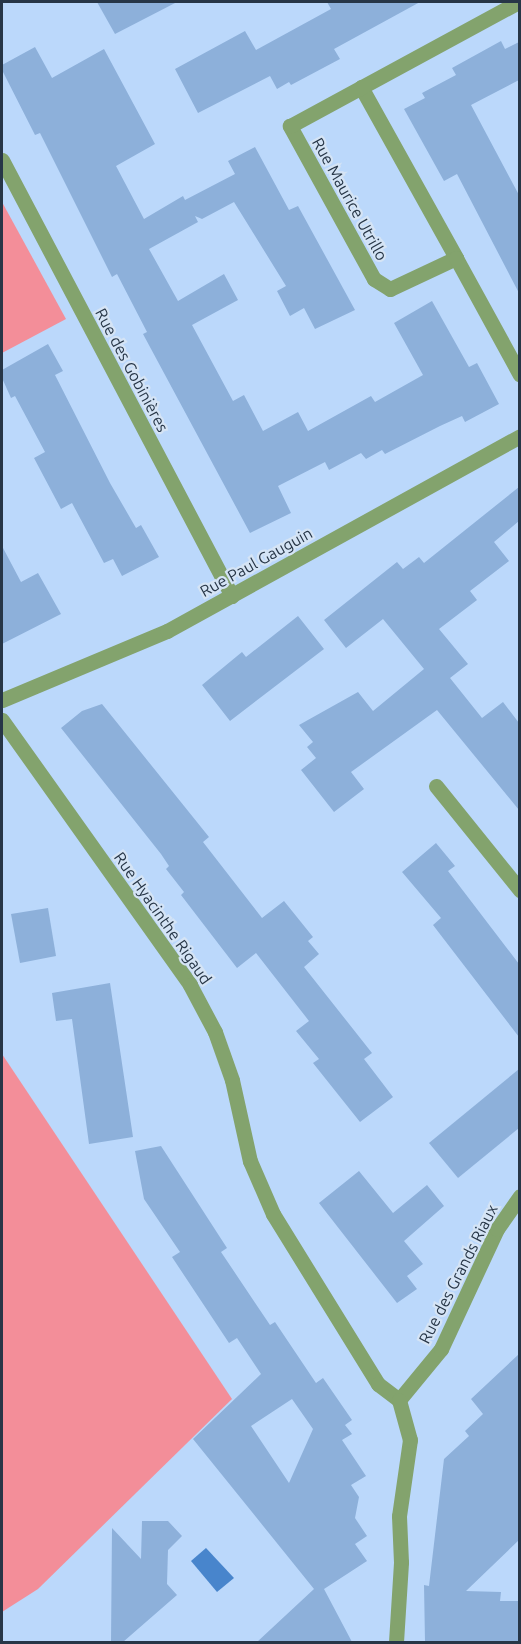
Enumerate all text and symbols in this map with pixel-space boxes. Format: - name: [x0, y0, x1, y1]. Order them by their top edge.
- street label: Rue Maurice Utrillo: [308, 134, 392, 264]
- street label: Rue des Gobinières: [91, 305, 173, 435]
- street label: Rue Paul Gauguin: [196, 523, 316, 601]
- street label: Rue Hyacinthe Rigaud: [110, 848, 216, 988]
- street label: Rue des Grands Riaux: [415, 1201, 501, 1347]

